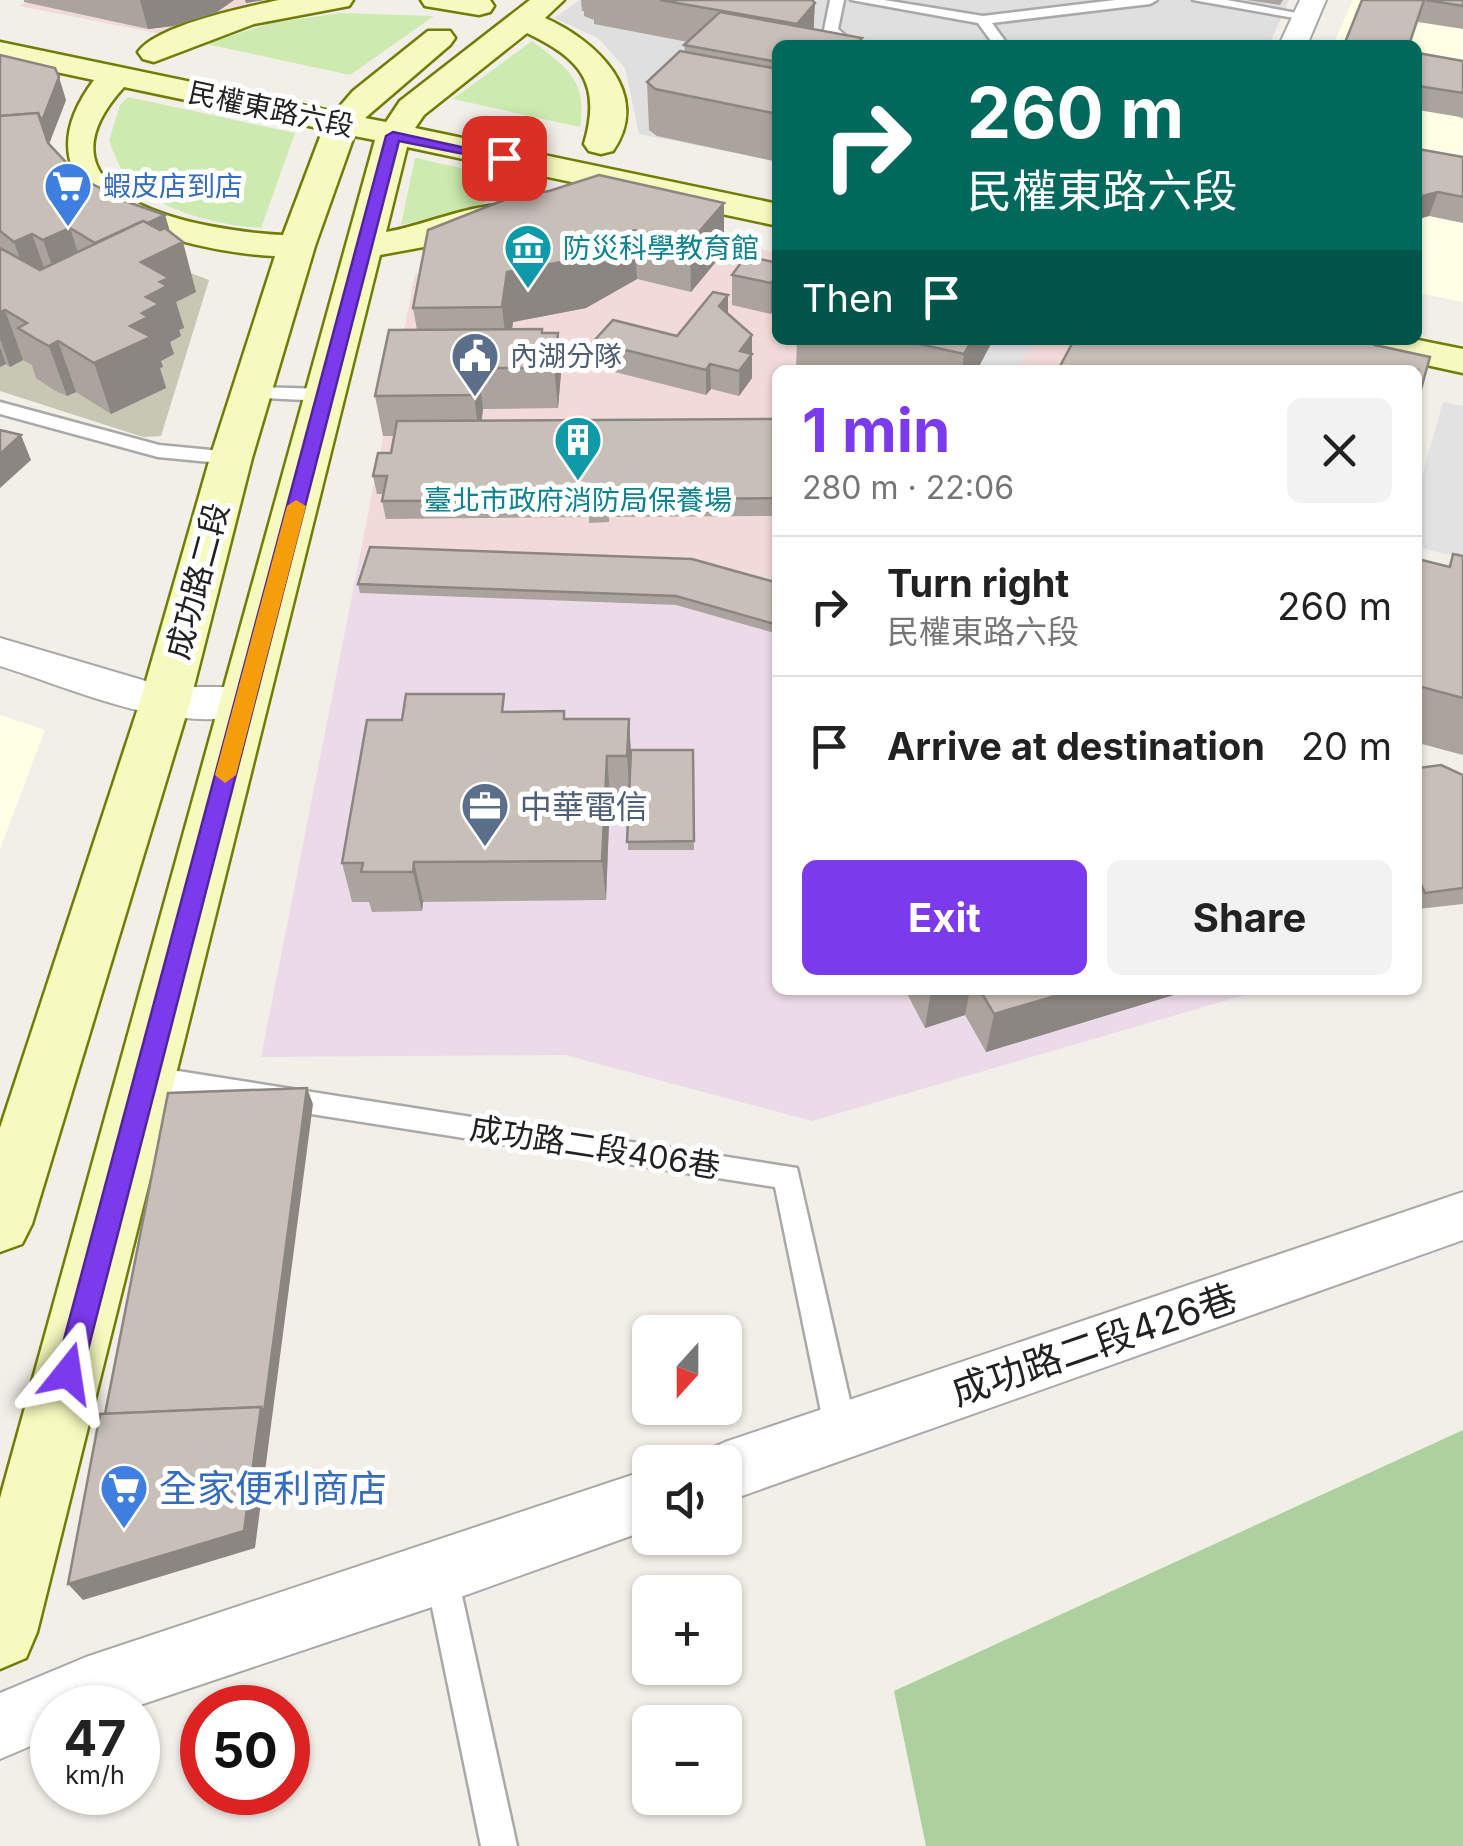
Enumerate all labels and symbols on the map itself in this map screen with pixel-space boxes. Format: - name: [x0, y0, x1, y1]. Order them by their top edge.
- street label: 民權東路六段: [185, 75, 357, 143]
- pin: [462, 116, 547, 201]
- supermarket icon: 蝦皮店到店: [42, 160, 94, 228]
- place label: 蝦皮店到店: [103, 169, 243, 203]
- museum icon: 防災科學教育館: [502, 222, 554, 290]
- place label: 防災科學教育館: [563, 231, 759, 265]
- public building icon: 內湖分隊: [449, 330, 501, 398]
- place label: 內湖分隊: [510, 339, 622, 373]
- building icon: 臺北市政府消防局保養場: [552, 414, 604, 482]
- place label: 臺北市政府消防局保養場: [424, 483, 732, 517]
- street label: 成功路二段: [157, 499, 237, 663]
- office icon: 中華電信: [459, 780, 511, 848]
- place label: 中華電信: [520, 787, 648, 826]
- street label: 成功路二段406巷: [467, 1108, 723, 1186]
- street label: 成功路二段426巷: [945, 1274, 1243, 1414]
- north arrow: [632, 1315, 742, 1425]
- position arrow: [16, 1321, 120, 1425]
- supermarket icon: 全家便利商店: [98, 1462, 150, 1530]
- place label: 全家便利商店: [159, 1465, 387, 1511]
- speed limit sign: 50: [180, 1685, 310, 1815]

